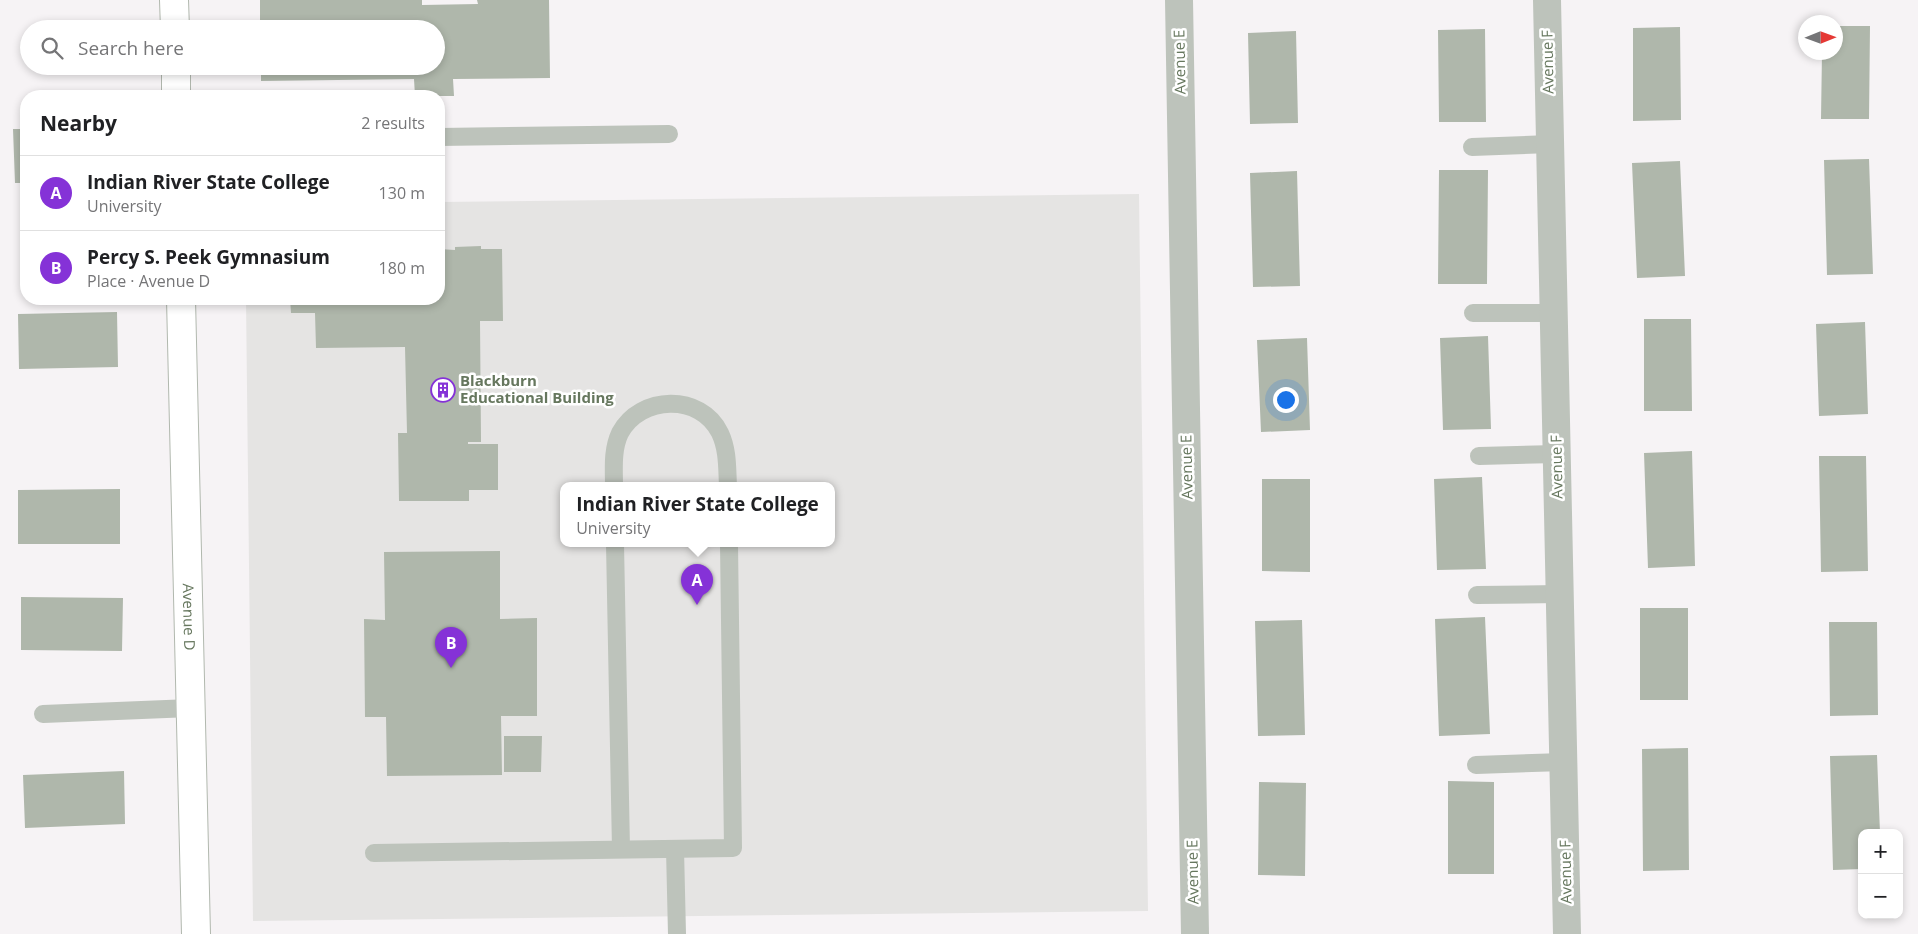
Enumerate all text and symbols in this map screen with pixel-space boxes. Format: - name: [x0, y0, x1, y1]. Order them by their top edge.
- north arrow: [1798, 15, 1843, 60]
- search box: [20, 20, 445, 75]
- street label: Avenue E: [1168, 30, 1190, 94]
- street label: Avenue F: [1536, 30, 1558, 94]
- icon: search: [38, 34, 66, 62]
- text: Search here: [78, 35, 184, 61]
- text: Nearby: [40, 109, 117, 137]
- text: 2 results: [361, 112, 425, 134]
- text: Indian River State College: [87, 169, 330, 195]
- text: A: [50, 182, 62, 204]
- text: 130 m: [379, 182, 425, 204]
- text: University: [87, 195, 161, 217]
- text: Percy S. Peek Gymnasium: [87, 244, 330, 270]
- text: B: [51, 257, 61, 279]
- text: 180 m: [379, 257, 425, 279]
- text: Place · Avenue D: [87, 270, 210, 292]
- place label: Blackburn Educational Building: [460, 370, 614, 407]
- building icon: Blackburn Educational Building: [430, 377, 456, 403]
- your location: [1273, 387, 1299, 413]
- street label: Avenue E: [1175, 435, 1197, 499]
- street label: Avenue F: [1545, 435, 1567, 499]
- popup: [560, 482, 835, 547]
- text: Indian River State College: [576, 491, 819, 517]
- text: University: [576, 517, 651, 539]
- pin: A: [681, 564, 713, 605]
- street label: Avenue D: [179, 583, 200, 651]
- pin: B: [435, 627, 467, 668]
- map controls: [1858, 829, 1903, 919]
- button: +: [1858, 829, 1903, 874]
- street label: Avenue E: [1181, 840, 1203, 904]
- street label: Avenue F: [1554, 840, 1576, 904]
- button: −: [1858, 874, 1903, 919]

